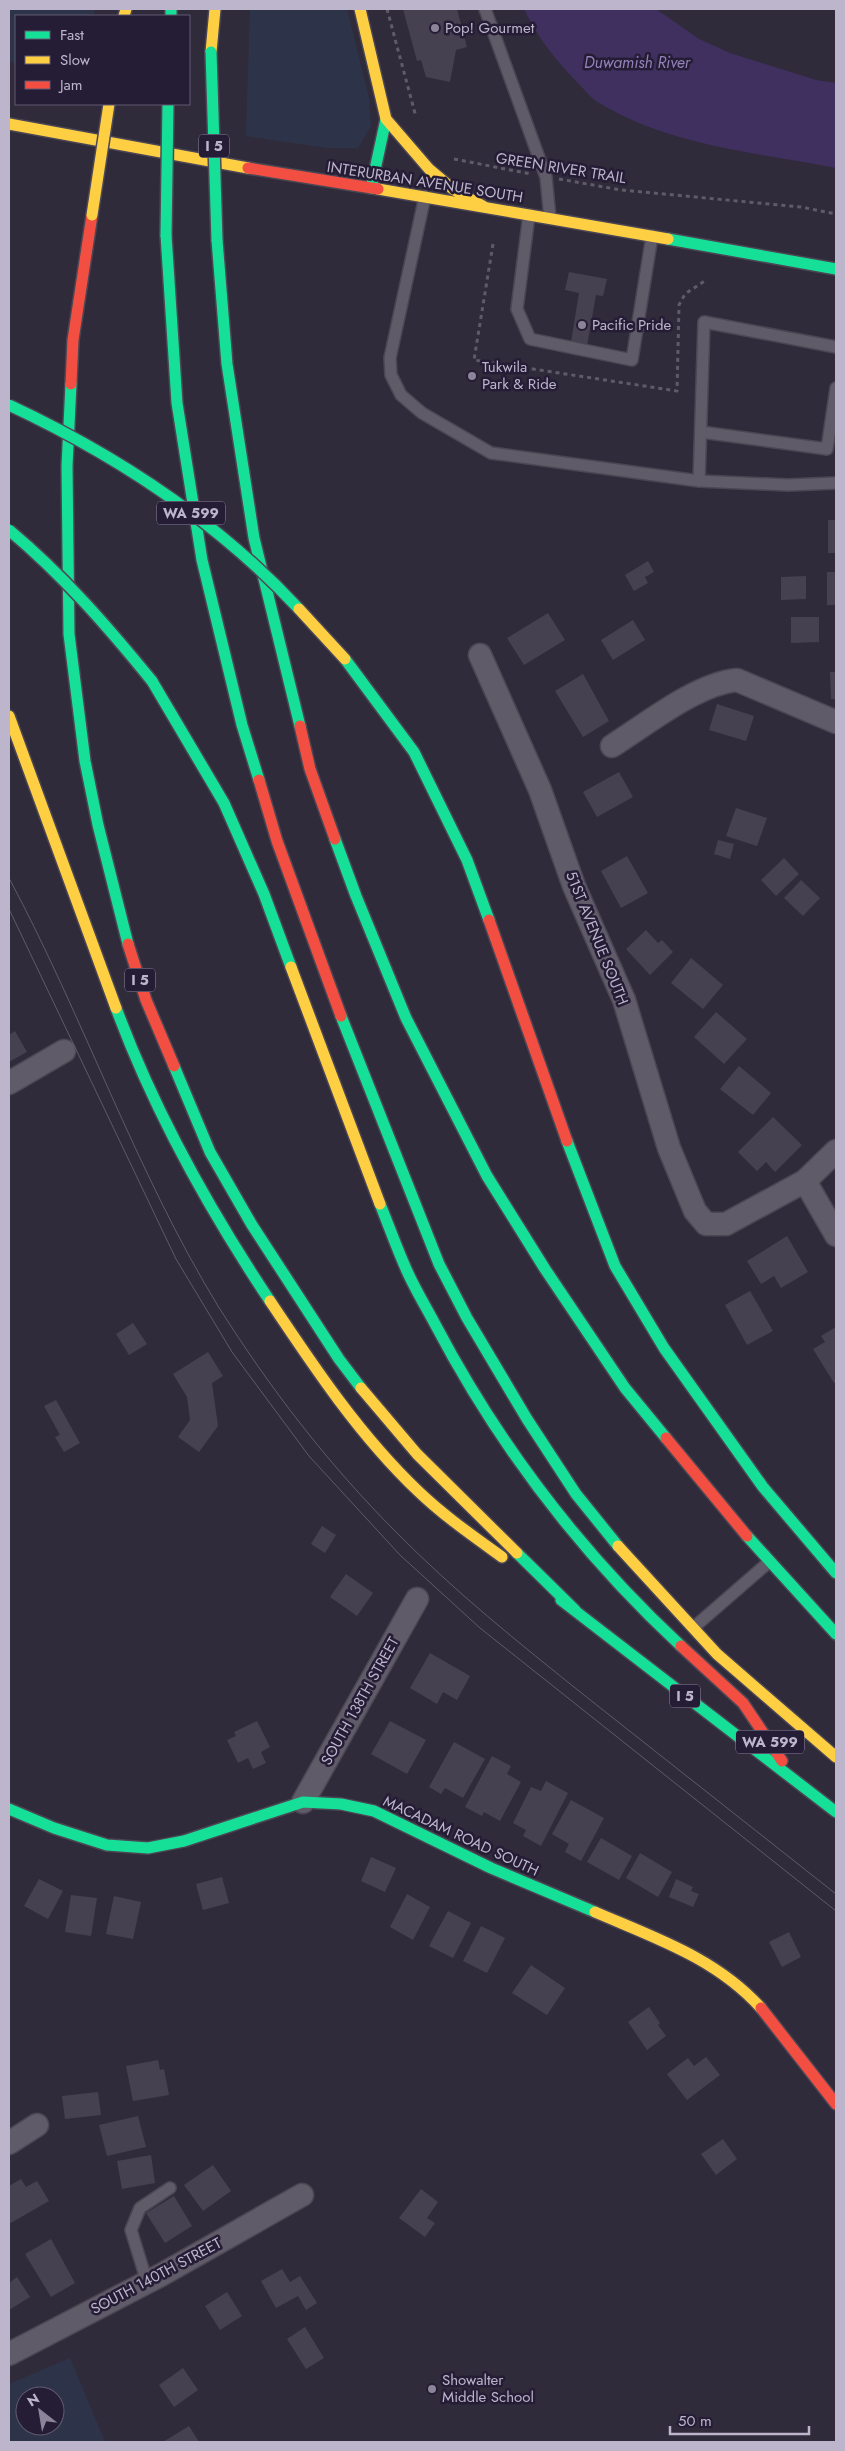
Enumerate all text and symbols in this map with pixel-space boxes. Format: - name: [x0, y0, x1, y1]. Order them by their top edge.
- legend: [15, 15, 190, 105]
- place label: Pop! Gourmet: [445, 17, 535, 39]
- marker: Pop! Gourmet: [429, 22, 441, 34]
- text: Fast: [60, 24, 84, 46]
- text: Slow: [60, 49, 91, 71]
- water label: Duwamish River: [584, 51, 692, 74]
- text: Jam: [58, 74, 83, 96]
- road number: I 5: [199, 134, 229, 158]
- street label: GREEN RIVER TRAIL: [494, 147, 628, 189]
- street label: INTERURBAN AVENUE SOUTH: [325, 156, 525, 208]
- place label: Pacific Pride: [592, 314, 671, 336]
- marker: Pacific Pride: [576, 319, 588, 331]
- place label: Tukwila Park & Ride: [482, 356, 557, 395]
- marker: Tukwila Park & Ride: [466, 370, 478, 382]
- road number: WA 599: [157, 502, 225, 524]
- street label: 51ST AVENUE SOUTH: [560, 868, 634, 1008]
- road number: I 5: [125, 968, 155, 992]
- street label: SOUTH 138TH STREET: [316, 1633, 404, 1769]
- road number: I 5: [670, 1684, 700, 1708]
- road number: WA 599: [736, 1730, 804, 1754]
- street label: MACADAM ROAD SOUTH: [380, 1790, 542, 1882]
- street label: SOUTH 140TH STREET: [87, 2232, 225, 2320]
- place label: Showalter Middle School: [442, 2369, 534, 2408]
- marker: Showalter Middle School: [426, 2383, 438, 2395]
- north arrow: [15, 2386, 65, 2436]
- text: N: [23, 2388, 43, 2411]
- scale bar: [670, 2404, 809, 2436]
- text: 50 m: [678, 2410, 712, 2432]

